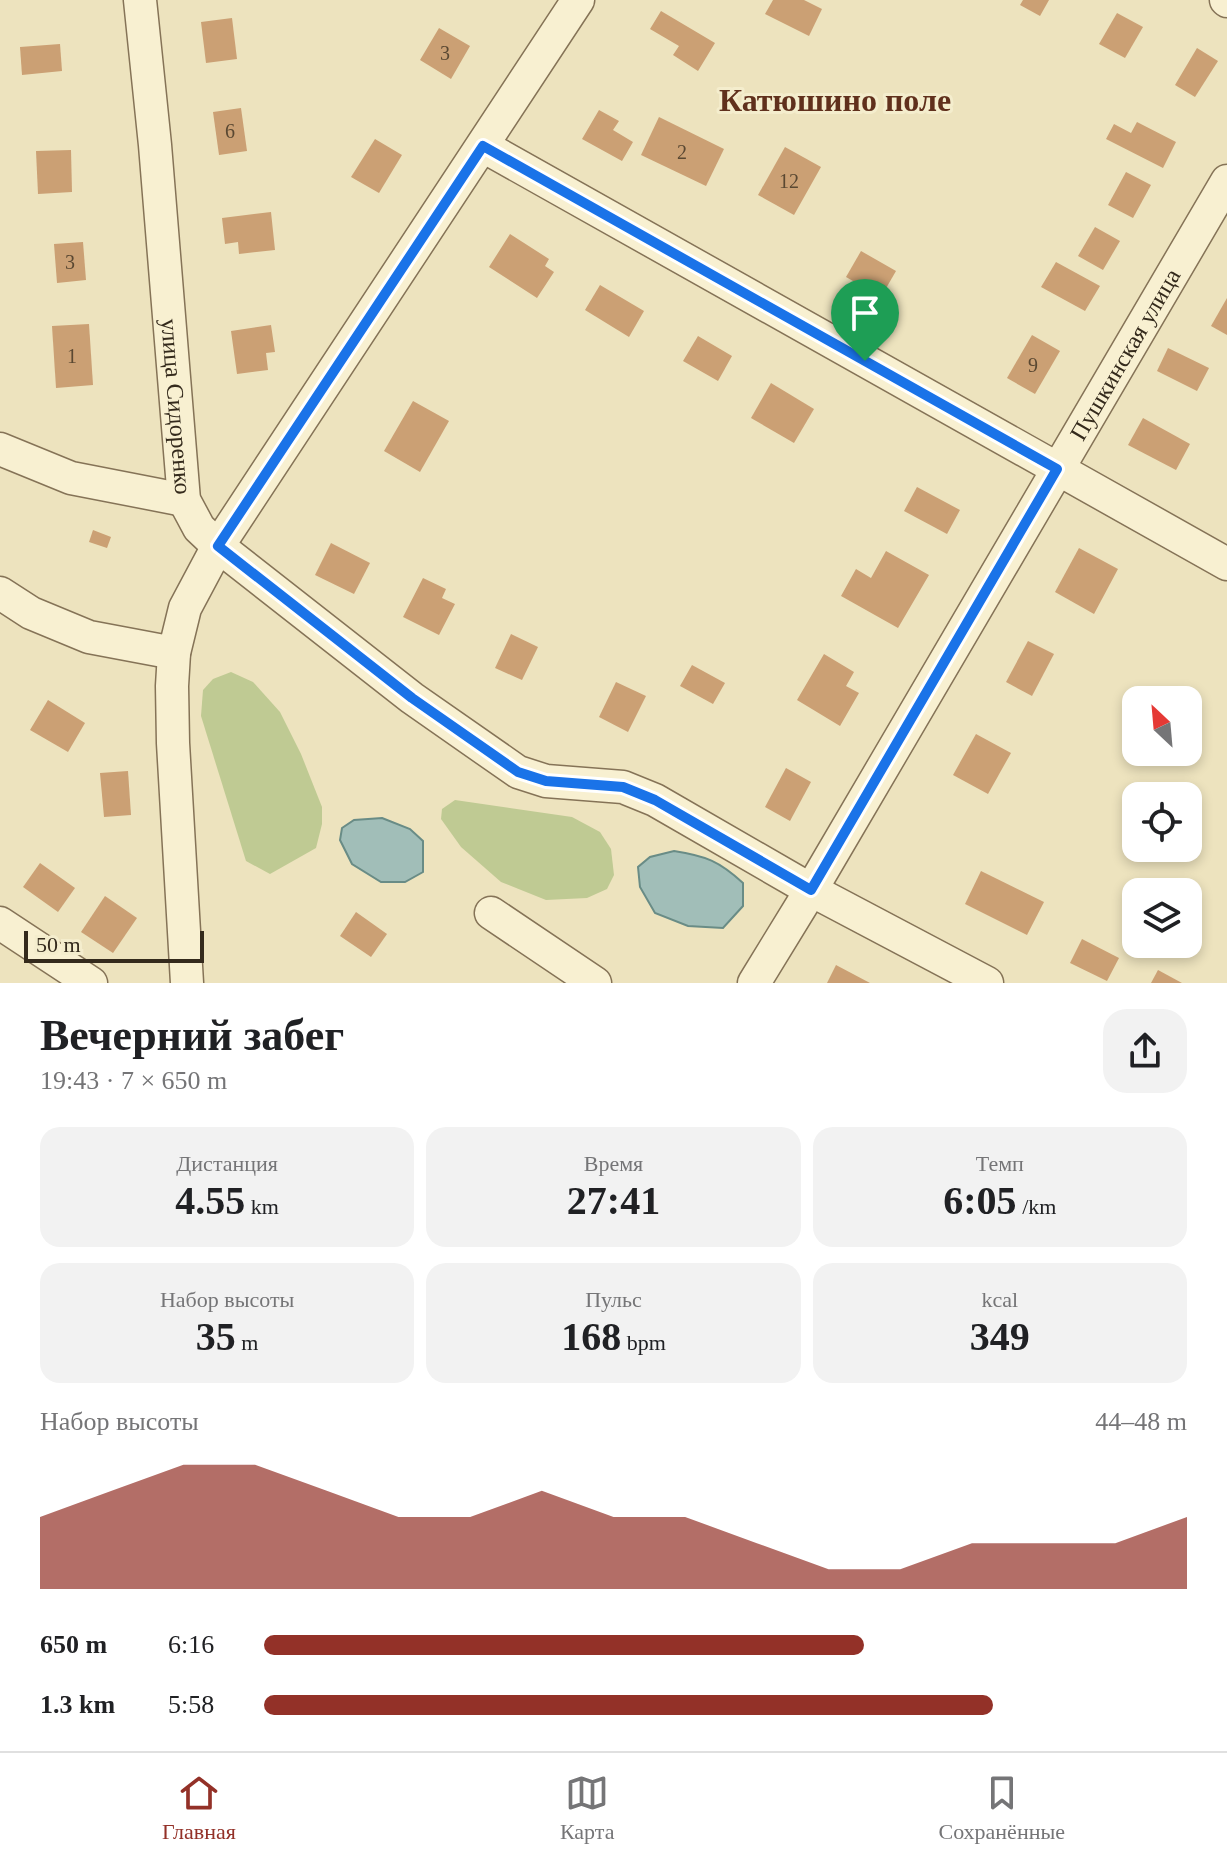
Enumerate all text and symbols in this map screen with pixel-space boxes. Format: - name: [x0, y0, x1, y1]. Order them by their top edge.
- house number: 3: [440, 42, 450, 64]
- district label: Катюшино поле: [719, 82, 951, 118]
- house number: 6: [225, 120, 235, 142]
- house number: 2: [677, 141, 687, 163]
- house number: 12: [779, 170, 799, 192]
- house number: 3: [65, 251, 75, 273]
- street label: Пушкинская улица: [1065, 264, 1186, 445]
- pin: [831, 279, 899, 361]
- icon: arrive: [843, 291, 887, 335]
- street label: улица Сидоренко: [156, 317, 196, 495]
- house number: 1: [67, 345, 77, 367]
- house number: 9: [1028, 354, 1038, 376]
- north arrow: [1122, 686, 1202, 766]
- map controls: [1122, 686, 1202, 958]
- button: locate: [1122, 782, 1202, 862]
- button: layers: [1122, 878, 1202, 958]
- scale bar: [24, 927, 204, 963]
- text: 50 m: [36, 932, 81, 957]
- button: share: [1103, 1009, 1187, 1093]
- text: Вечерний забег: [40, 1011, 344, 1060]
- text: 19:43 · 7 × 650 m: [40, 1066, 227, 1095]
- text: Дистанция: [176, 1151, 278, 1176]
- text: Время: [584, 1151, 643, 1176]
- text: Темп: [976, 1151, 1024, 1176]
- text: 4.55: [175, 1178, 245, 1223]
- text: 27:41: [567, 1178, 660, 1223]
- text: 6:05: [943, 1178, 1017, 1223]
- text: km: [245, 1194, 279, 1219]
- text: /km: [1017, 1194, 1056, 1219]
- text: Набор высоты: [160, 1287, 294, 1312]
- text: Пульс: [585, 1287, 642, 1312]
- text: kcal: [982, 1287, 1018, 1312]
- text: 35: [196, 1314, 236, 1359]
- text: 168: [561, 1314, 621, 1359]
- text: 349: [970, 1314, 1030, 1359]
- text: m: [236, 1330, 258, 1355]
- text: bpm: [621, 1330, 666, 1355]
- text: Набор высоты: [40, 1407, 199, 1436]
- text: 44–48 m: [1095, 1407, 1187, 1436]
- text: 650 m: [40, 1630, 107, 1659]
- text: 6:16: [168, 1630, 214, 1659]
- text: 1.3 km: [40, 1690, 115, 1719]
- text: 5:58: [168, 1690, 214, 1719]
- tab: Главная: [162, 1771, 236, 1845]
- tab: Карта: [560, 1771, 614, 1845]
- tab: Сохранённые: [938, 1771, 1065, 1845]

